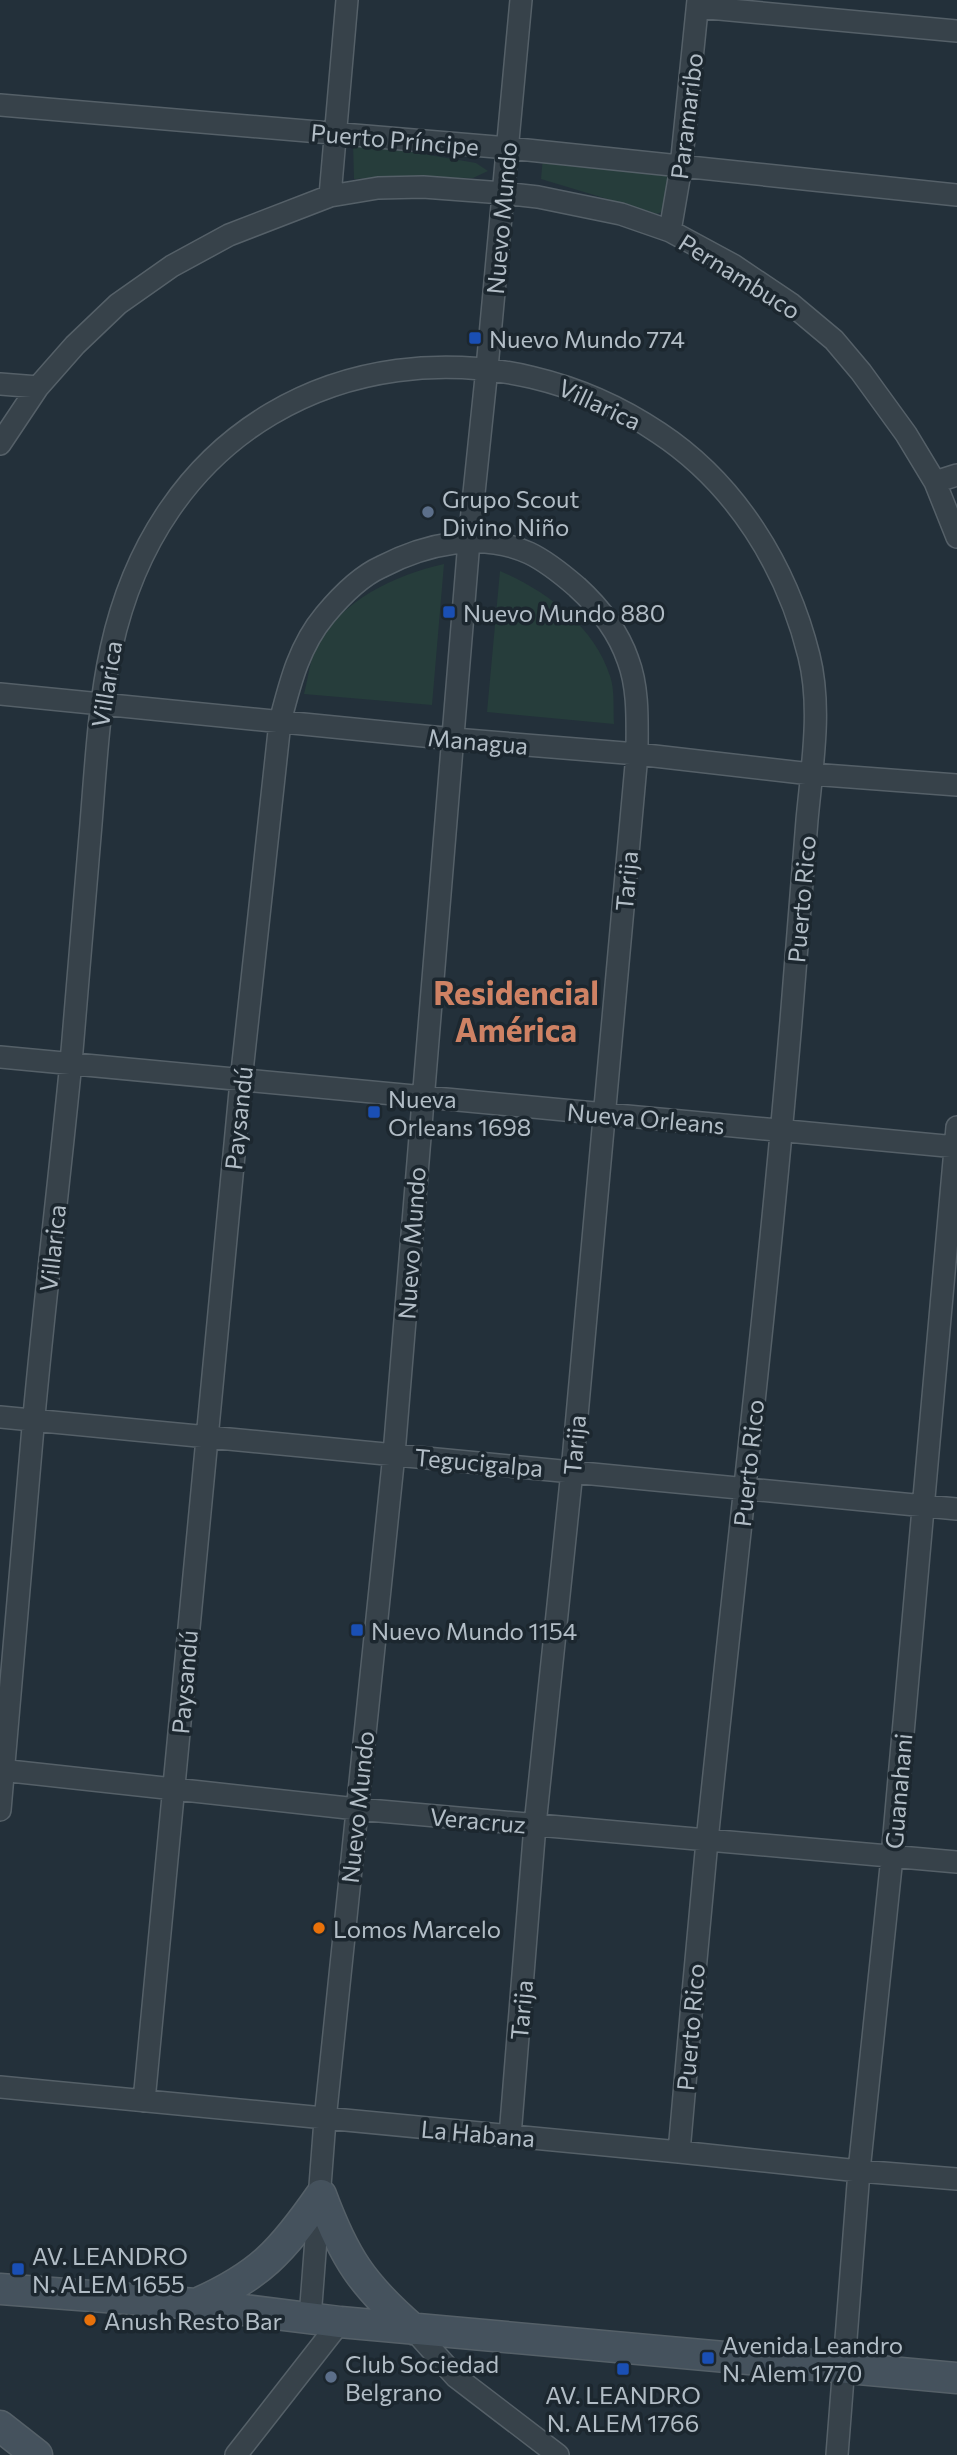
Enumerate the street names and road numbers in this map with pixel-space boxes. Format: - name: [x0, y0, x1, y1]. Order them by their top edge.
- street label: Paramaribo: [664, 51, 708, 181]
- street label: Puerto Príncipe: [310, 117, 480, 161]
- street label: Nuevo Mundo: [480, 141, 522, 295]
- street label: Pernambuco: [674, 227, 806, 325]
- street label: Villarica: [554, 372, 646, 436]
- street label: Villarica: [85, 638, 127, 730]
- street label: Managua: [427, 722, 529, 760]
- street label: Puerto Rico: [781, 834, 821, 964]
- street label: Tarija: [609, 850, 643, 912]
- street label: Paysandú: [218, 1065, 258, 1171]
- street label: Nueva Orleans: [566, 1097, 726, 1139]
- street label: Nuevo Mundo: [391, 1166, 431, 1320]
- street label: Villarica: [33, 1203, 71, 1293]
- street label: Puerto Rico: [727, 1398, 769, 1528]
- street label: Tarija: [557, 1414, 591, 1476]
- street label: Tegucigalpa: [414, 1442, 544, 1482]
- street label: Paysandú: [165, 1629, 203, 1735]
- street label: Nuevo Mundo: [335, 1729, 379, 1885]
- street label: Guanahani: [878, 1732, 918, 1850]
- street label: Veracruz: [429, 1801, 527, 1839]
- street label: Puerto Rico: [670, 1962, 710, 2092]
- street label: Tarija: [504, 1979, 538, 2041]
- street label: La Habana: [420, 2114, 536, 2152]

